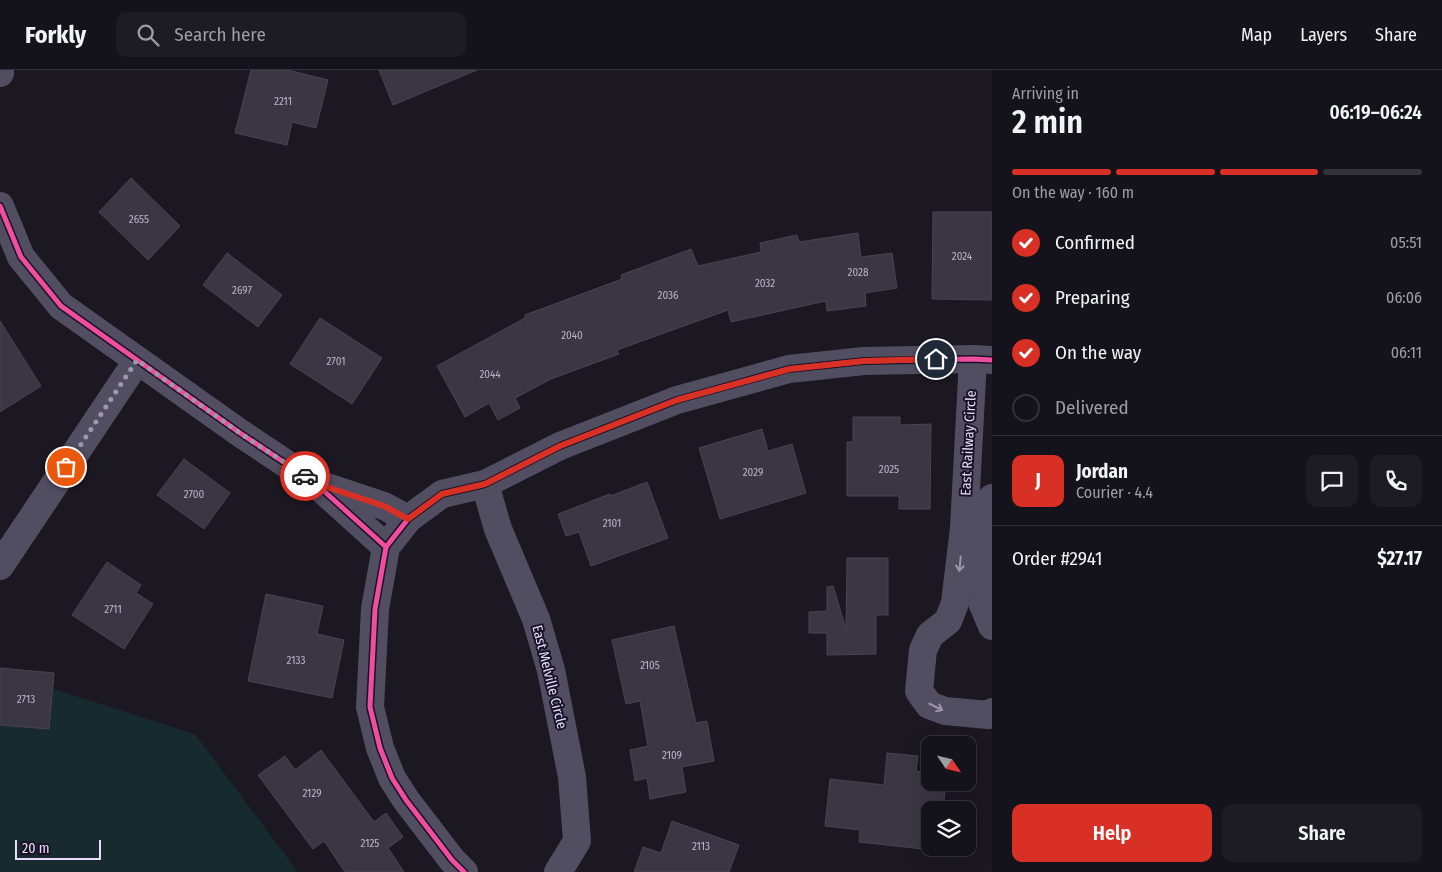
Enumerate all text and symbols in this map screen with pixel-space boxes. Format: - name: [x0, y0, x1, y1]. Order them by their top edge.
- search box: [116, 12, 466, 57]
- text: Forkly: [25, 21, 86, 49]
- icon: search: [134, 21, 162, 49]
- text: Search here: [174, 23, 266, 46]
- text: Map: [1241, 24, 1272, 46]
- text: Layers: [1300, 24, 1347, 46]
- text: Share: [1375, 24, 1417, 46]
- text: Arriving in: [1012, 84, 1079, 103]
- house number: 2211: [274, 95, 292, 108]
- text: 06:19–06:24: [1329, 101, 1422, 124]
- text: 2 min: [1012, 103, 1083, 141]
- text: On the way · 160 m: [1012, 183, 1134, 202]
- house number: 2655: [129, 213, 149, 226]
- icon: check: [1012, 229, 1040, 257]
- text: Confirmed: [1055, 231, 1135, 254]
- text: 05:51: [1390, 233, 1422, 252]
- house number: 2024: [952, 250, 973, 263]
- house number: 2028: [848, 266, 869, 279]
- house number: 2032: [755, 277, 775, 290]
- house number: 2697: [232, 284, 252, 297]
- icon: check: [1012, 284, 1040, 312]
- text: Preparing: [1055, 286, 1130, 309]
- text: 06:06: [1386, 288, 1422, 307]
- house number: 2036: [658, 289, 679, 302]
- house number: 2040: [561, 329, 583, 342]
- pin: [915, 338, 957, 380]
- icon: check: [1012, 339, 1040, 367]
- text: On the way: [1055, 341, 1141, 364]
- text: 06:11: [1391, 343, 1422, 362]
- icon: home: [922, 345, 950, 373]
- house number: 2701: [327, 355, 345, 368]
- house number: 2044: [479, 368, 501, 381]
- street label: East Railway Circle: [957, 390, 980, 496]
- text: Delivered: [1055, 396, 1129, 419]
- pin: [45, 446, 87, 488]
- courier: [280, 451, 330, 501]
- icon: bag: [52, 453, 80, 481]
- button: chat: [1306, 455, 1358, 507]
- button: phone: [1370, 455, 1422, 507]
- text: Jordan: [1076, 460, 1128, 483]
- icon: car: [291, 462, 319, 490]
- house number: 2025: [879, 463, 899, 476]
- house number: 2029: [743, 466, 763, 479]
- text: J: [1035, 469, 1041, 492]
- text: Courier · 4.4: [1076, 483, 1153, 502]
- house number: 2700: [184, 488, 205, 501]
- house number: 2101: [603, 517, 621, 530]
- text: Order #2941: [1012, 547, 1102, 570]
- text: $27.17: [1377, 547, 1422, 570]
- one-way arrow: [955, 556, 964, 572]
- house number: 2711: [104, 603, 122, 616]
- street label: East Melville Circle: [528, 623, 571, 731]
- house number: 2133: [287, 654, 305, 667]
- house number: 2105: [640, 659, 660, 672]
- house number: 2713: [17, 693, 35, 706]
- one-way arrow: [928, 703, 943, 712]
- north arrow: [921, 736, 976, 791]
- map controls: [921, 736, 976, 856]
- house number: 2109: [662, 749, 682, 762]
- house number: 2129: [302, 787, 322, 800]
- button: layers: [921, 801, 976, 856]
- button: Help: [1012, 804, 1212, 862]
- button: Share: [1222, 804, 1422, 862]
- scale bar: [15, 837, 101, 860]
- house number: 2125: [361, 837, 379, 850]
- text: 20 m: [22, 840, 50, 857]
- house number: 2113: [692, 840, 710, 853]

